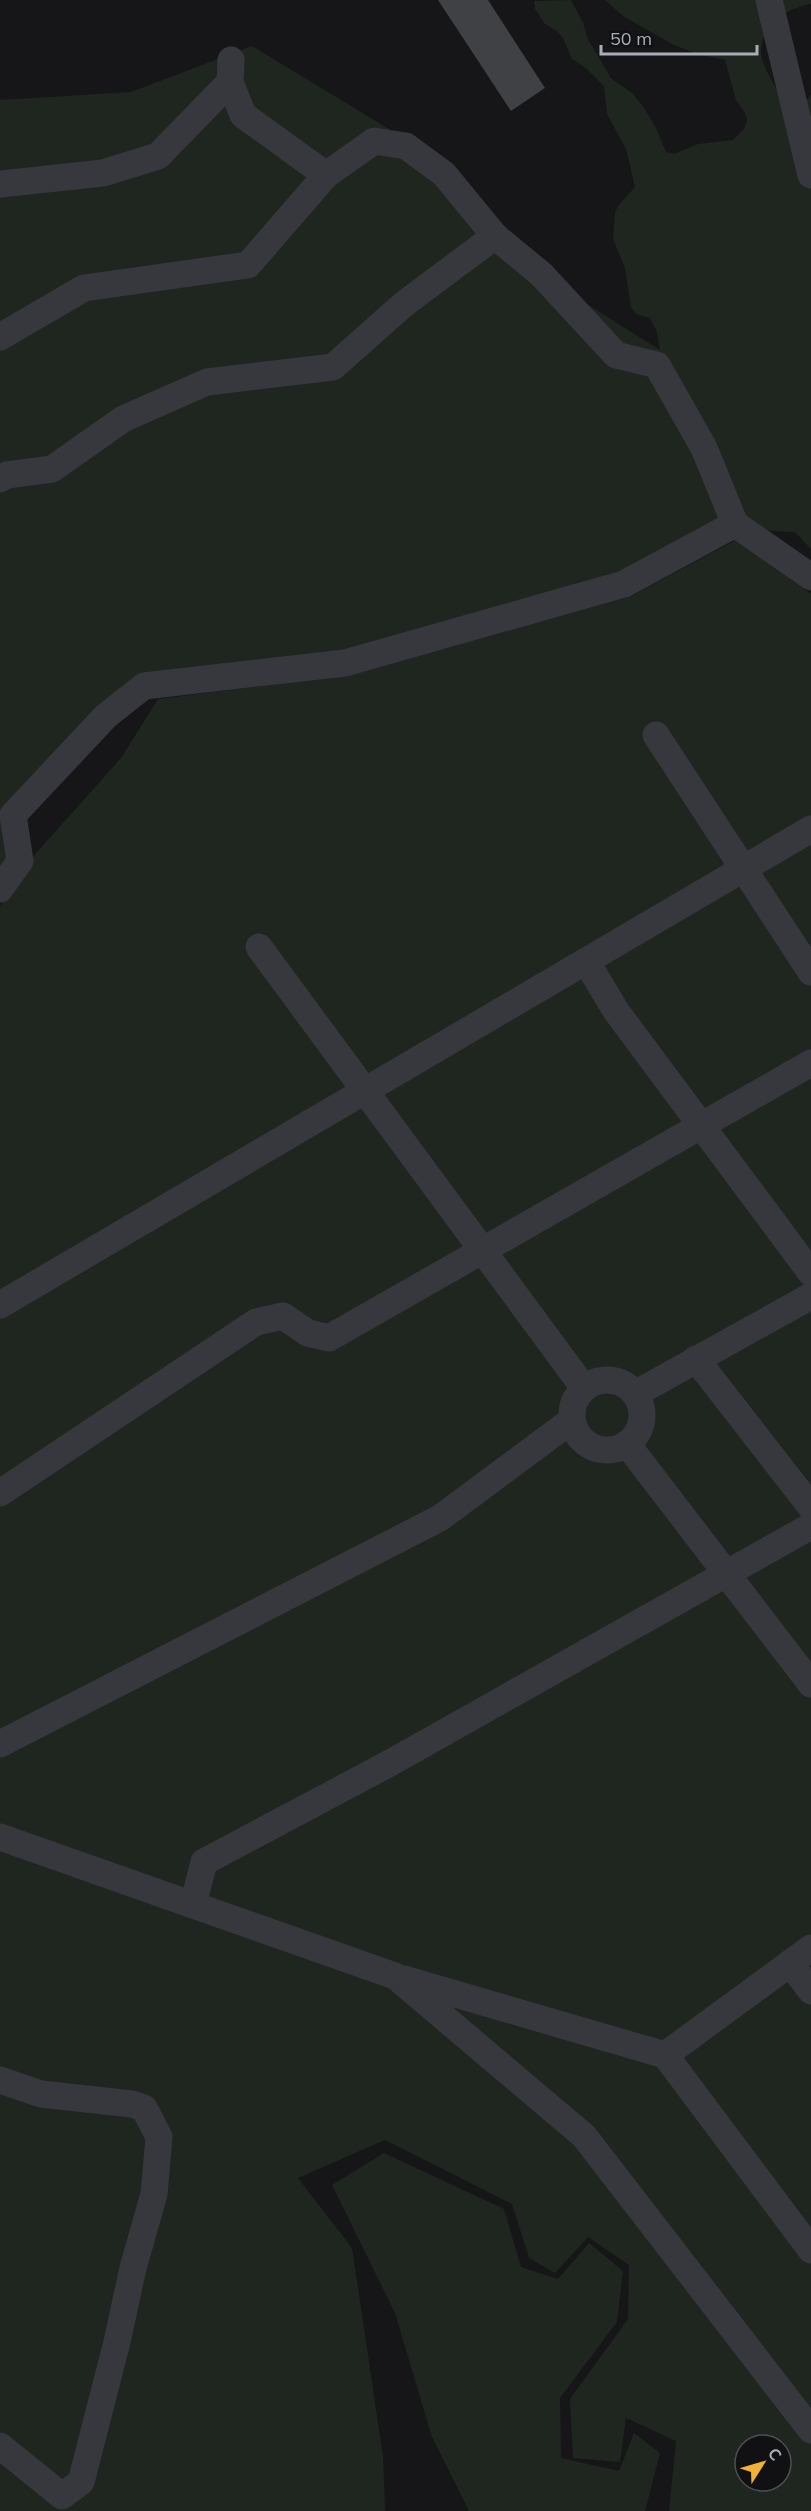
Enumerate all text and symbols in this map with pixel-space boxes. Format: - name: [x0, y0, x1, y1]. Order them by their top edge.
- scale bar: [601, 18, 757, 56]
- text: 50 m: [610, 27, 652, 50]
- north arrow: [733, 2433, 793, 2493]
- text: С: [764, 2444, 786, 2464]

